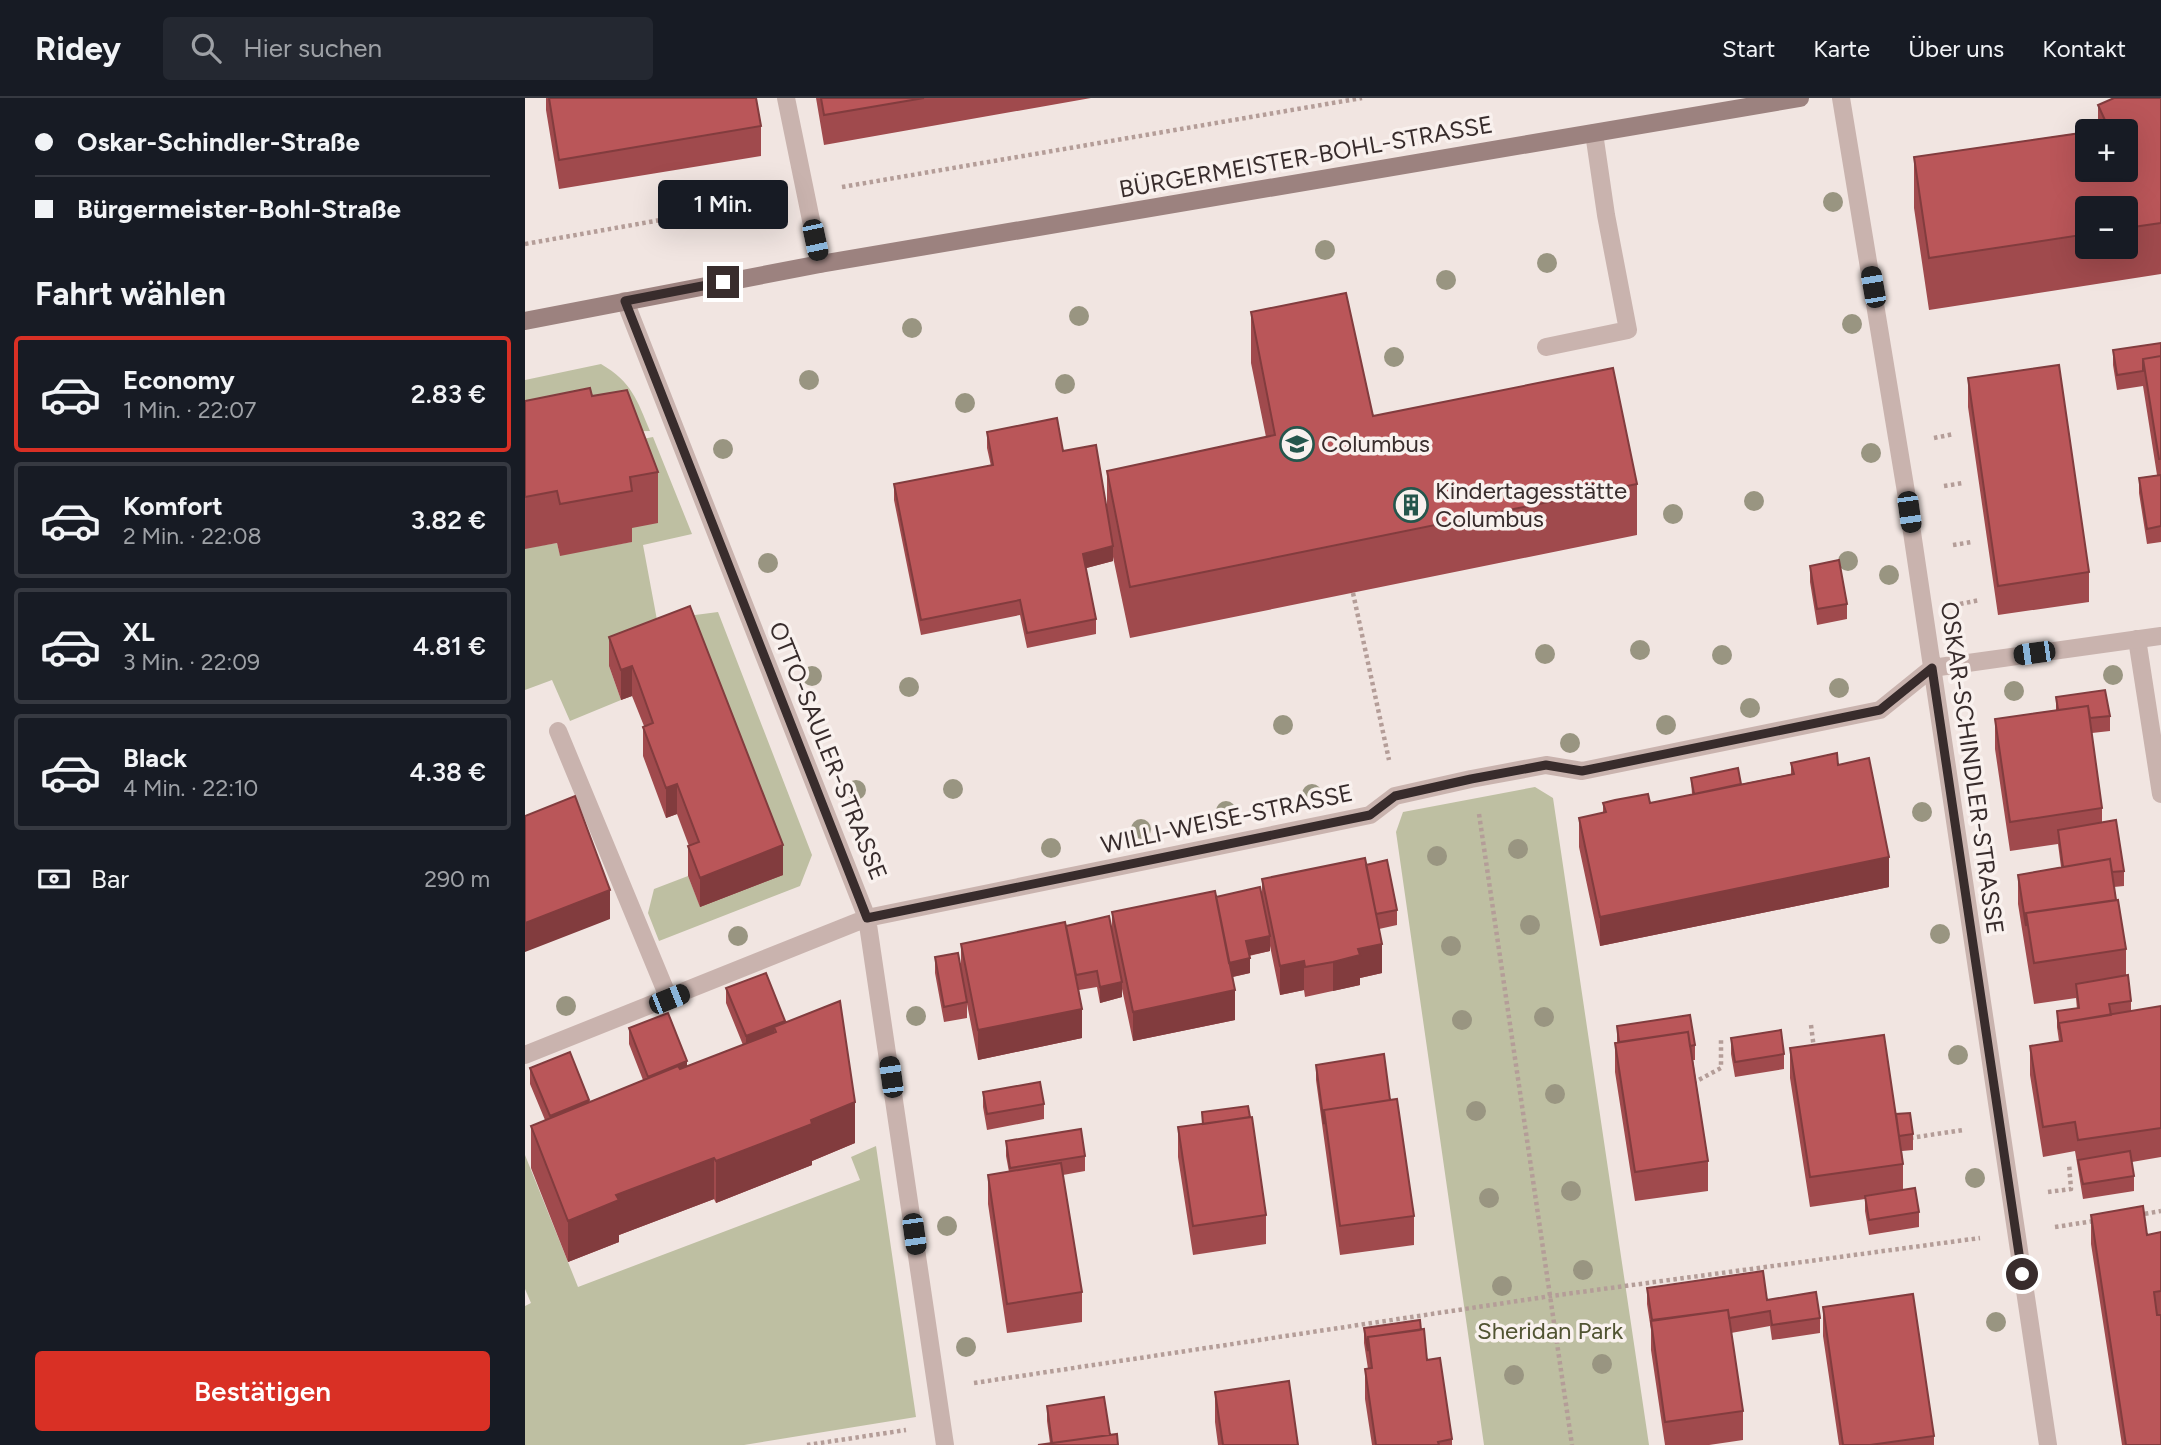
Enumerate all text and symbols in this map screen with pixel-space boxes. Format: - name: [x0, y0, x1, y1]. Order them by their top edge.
- search box: [163, 17, 653, 80]
- text: Ridey: [35, 29, 121, 68]
- icon: search: [187, 29, 225, 67]
- text: Hier suchen: [243, 32, 382, 64]
- text: Start: [1722, 34, 1775, 63]
- text: Karte: [1813, 34, 1870, 63]
- text: Über uns: [1908, 34, 2004, 63]
- text: Kontakt: [2042, 34, 2126, 63]
- street label: BÜRGERMEISTER-BOHL-STRASSE: [1117, 109, 1495, 204]
- map controls: [2075, 119, 2138, 259]
- button: +: [2075, 119, 2138, 182]
- text: Oskar-Schindler-Straße: [77, 126, 360, 158]
- callout: 1 Min.: [658, 180, 788, 230]
- text: 1 Min.: [694, 190, 752, 218]
- text: Bürgermeister-Bohl-Straße: [77, 193, 401, 225]
- button: −: [2075, 196, 2138, 259]
- car: [801, 217, 830, 263]
- car: [1860, 264, 1887, 310]
- route end: [707, 266, 739, 298]
- text: Fahrt wählen: [35, 275, 226, 313]
- icon: car: [39, 363, 102, 426]
- text: Economy: [123, 364, 235, 396]
- text: 2.83 €: [411, 378, 486, 410]
- text: 1 Min. · 22:07: [123, 396, 256, 424]
- school or university icon: Columbus: [1278, 425, 1316, 463]
- place label: Columbus: [1321, 429, 1430, 458]
- place label: Kindertagesstätte Columbus: [1435, 476, 1627, 533]
- building icon: Kindertagesstätte Columbus: [1392, 486, 1430, 524]
- icon: car: [39, 489, 102, 552]
- text: Komfort: [123, 490, 223, 522]
- car: [1896, 490, 1923, 534]
- text: 3.82 €: [411, 504, 486, 536]
- text: 2 Min. · 22:08: [123, 522, 262, 550]
- street label: OSKAR-SCHINDLER-STRASSE: [1935, 600, 2010, 936]
- icon: car: [39, 615, 102, 678]
- text: XL: [123, 616, 155, 648]
- street label: OTTO-SAULER-STRASSE: [763, 617, 894, 884]
- text: 4.81 €: [413, 630, 486, 662]
- car: [2012, 640, 2057, 666]
- text: 3 Min. · 22:09: [123, 648, 260, 676]
- icon: car: [39, 741, 102, 804]
- text: Black: [123, 742, 187, 774]
- text: 4.38 €: [409, 756, 486, 788]
- text: 4 Min. · 22:10: [123, 774, 258, 802]
- street label: WILLI-WEISE-STRASSE: [1098, 778, 1355, 859]
- icon: cash: [35, 860, 73, 898]
- text: Bar: [91, 863, 129, 895]
- text: 290 m: [424, 865, 490, 893]
- car: [646, 981, 693, 1017]
- car: [878, 1055, 905, 1099]
- car: [901, 1212, 928, 1256]
- route start: [2006, 1258, 2038, 1290]
- park label: Sheridan Park: [1477, 1316, 1623, 1345]
- button: Bestätigen: [35, 1351, 490, 1431]

